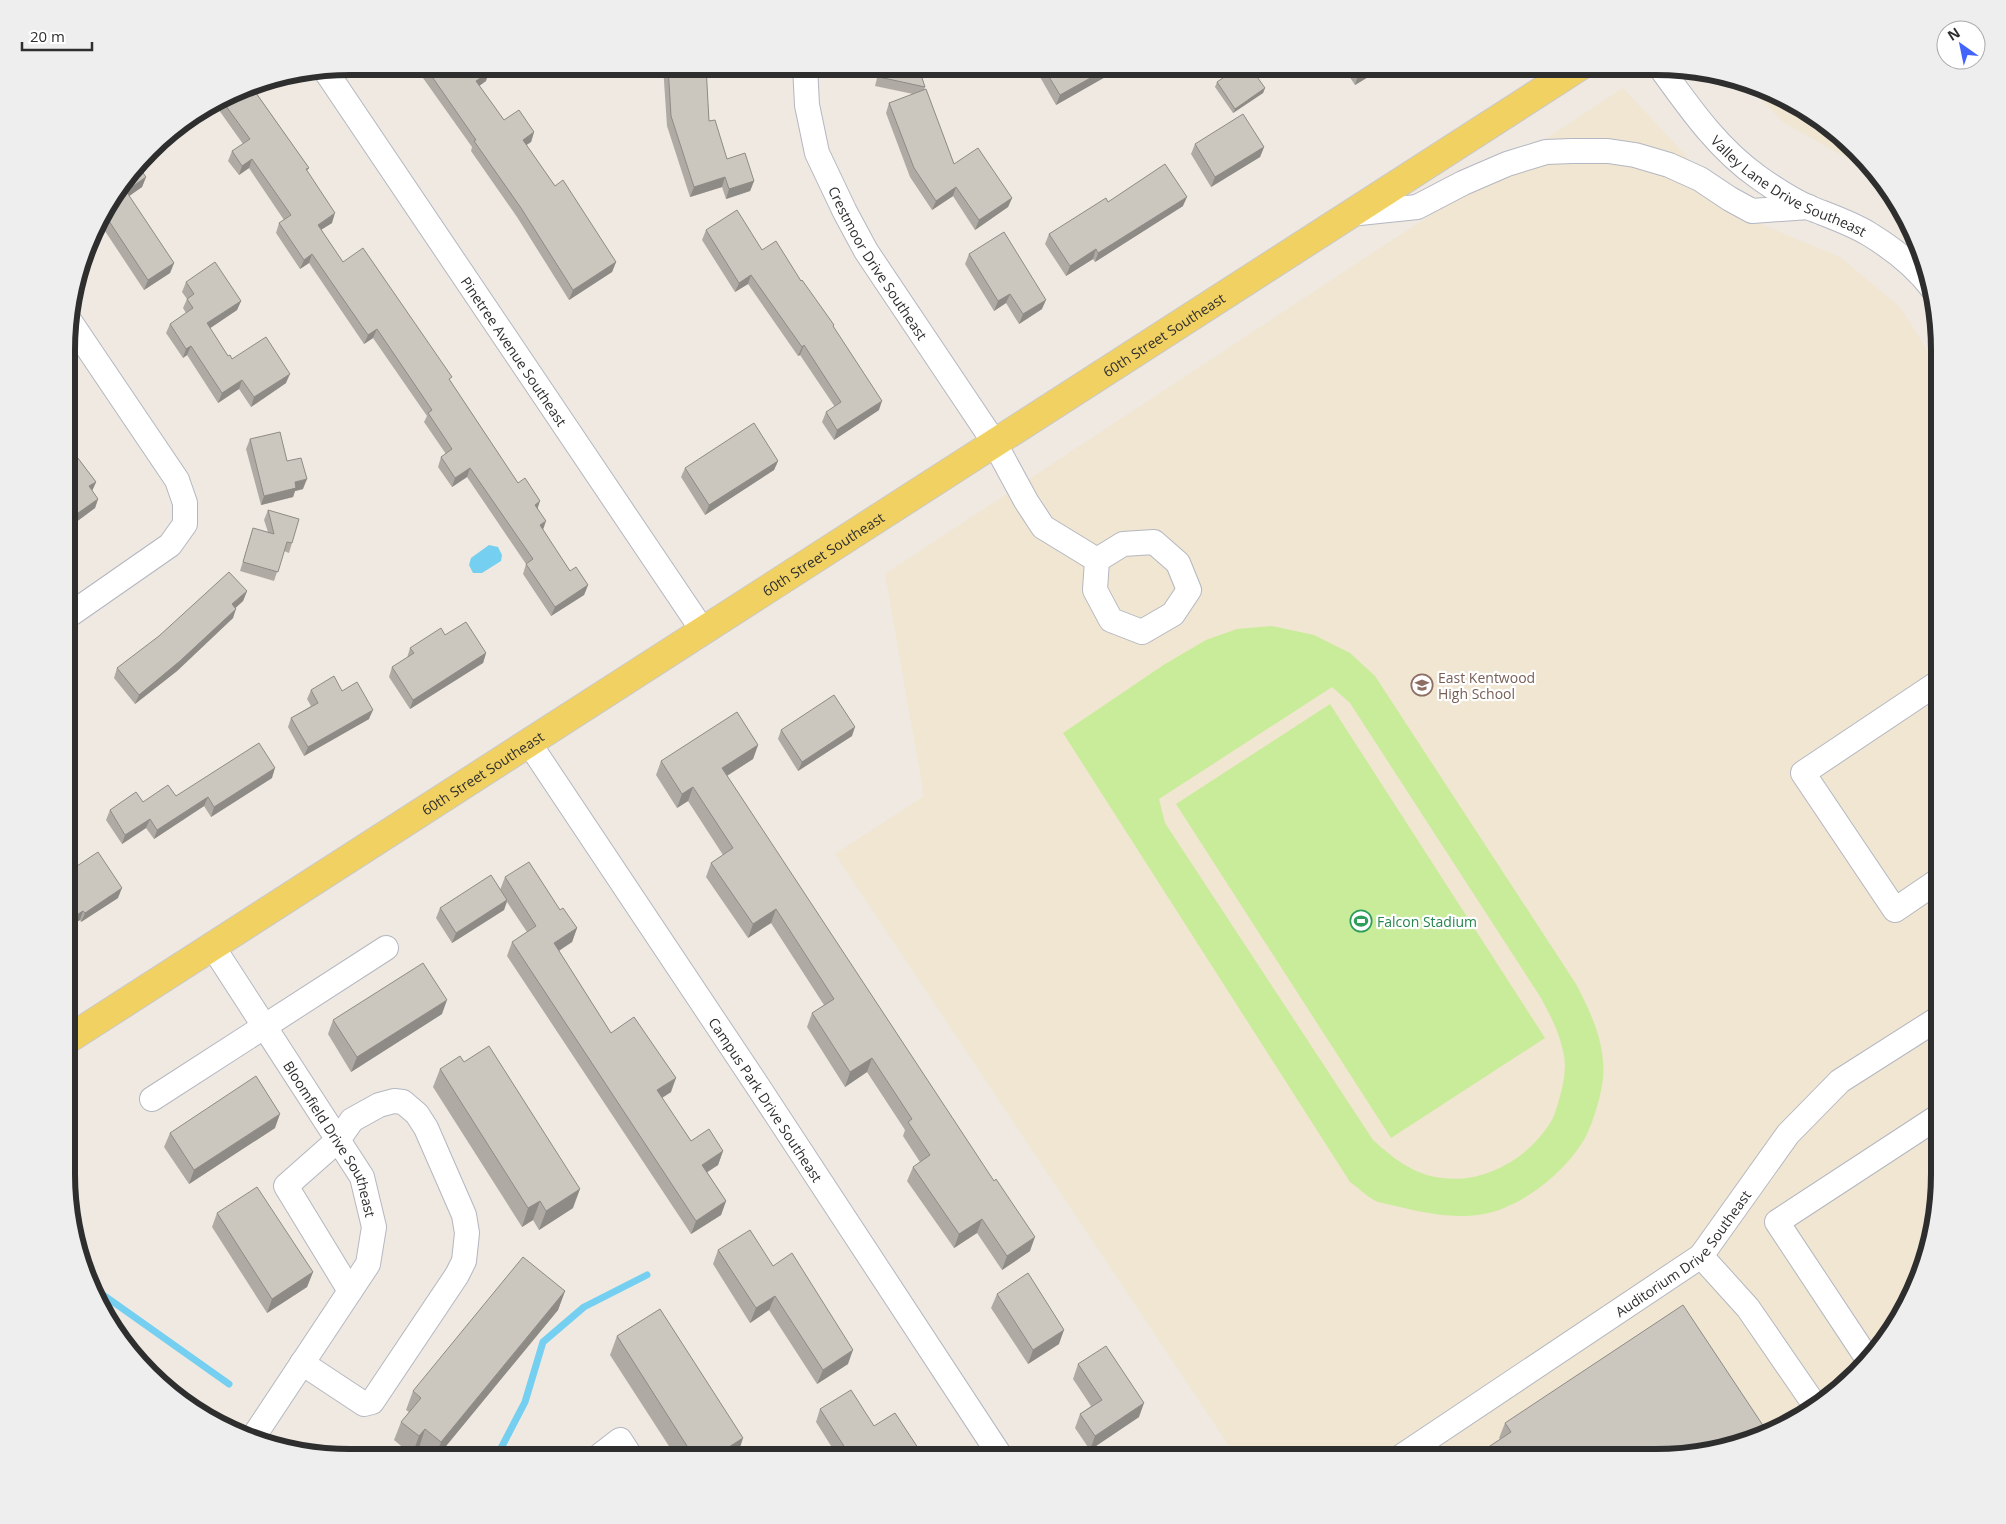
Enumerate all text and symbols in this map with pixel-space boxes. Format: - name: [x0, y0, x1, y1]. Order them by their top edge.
- scale bar: [22, 20, 92, 52]
- north arrow: [1936, 20, 1986, 70]
- text: N: [1944, 23, 1964, 45]
- text: 20 m: [30, 26, 65, 46]
- street label: Valley Lane Drive Southeast: [1707, 131, 1870, 240]
- street label: Crestmoor Drive Southeast: [824, 183, 932, 343]
- street label: Pinetree Avenue Southeast: [457, 273, 572, 430]
- street label: 60th Street Southeast: [1099, 288, 1228, 381]
- street label: 60th Street Southeast: [758, 507, 888, 600]
- place label: East Kentwood High School: [1438, 668, 1535, 703]
- school or university icon: East Kentwood High School: [1410, 673, 1434, 697]
- street label: 60th Street Southeast: [418, 726, 547, 819]
- sports icon: Falcon Stadium: [1349, 909, 1373, 933]
- place label: Falcon Stadium: [1377, 912, 1477, 931]
- street label: Campus Park Drive Southeast: [705, 1013, 827, 1185]
- street label: Bloomfield Drive Southeast: [280, 1057, 381, 1219]
- street label: Auditorium Drive Southeast: [1611, 1186, 1755, 1321]

